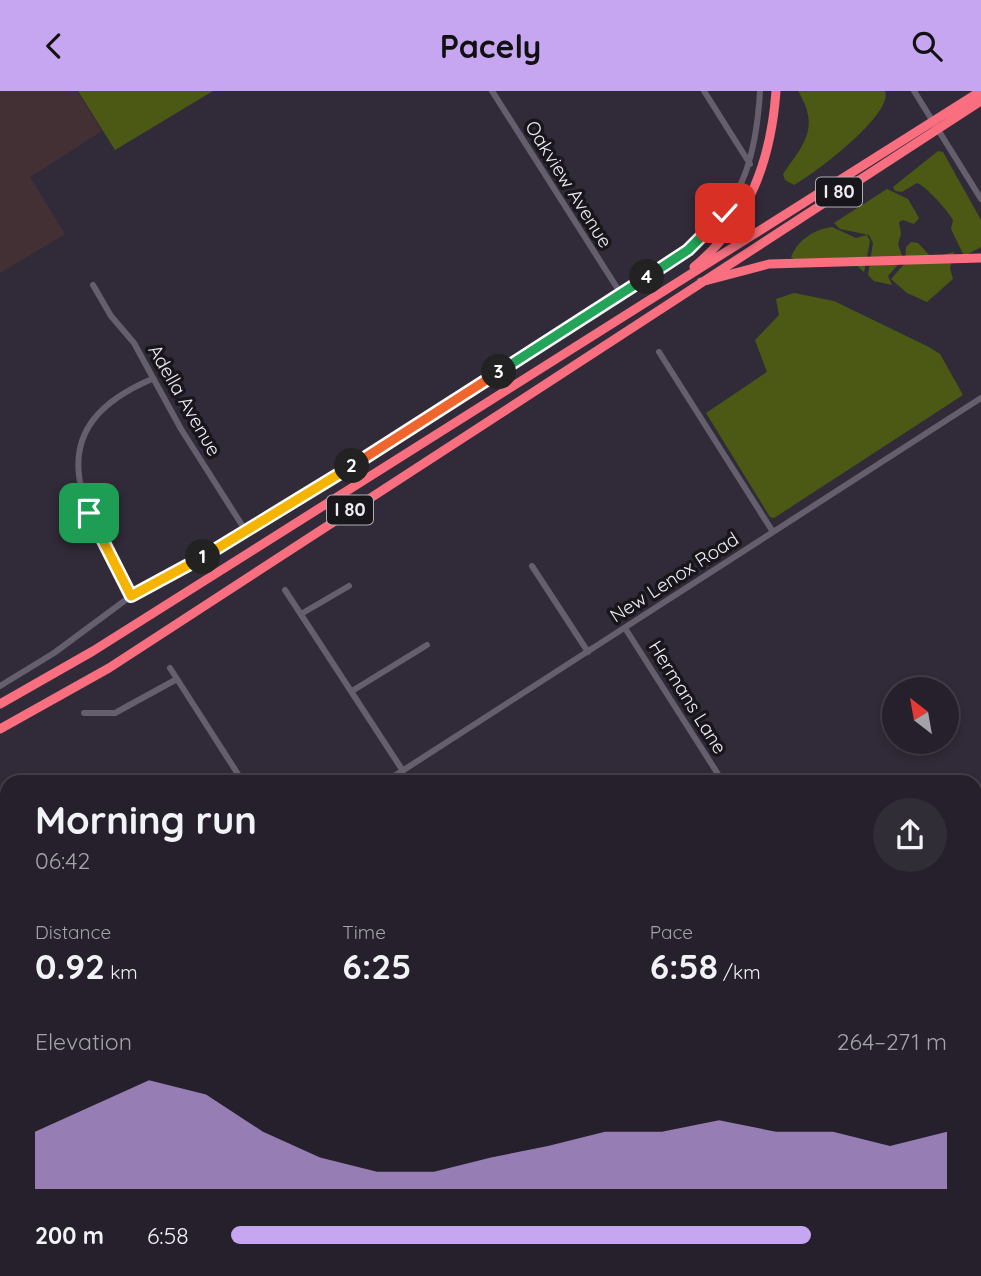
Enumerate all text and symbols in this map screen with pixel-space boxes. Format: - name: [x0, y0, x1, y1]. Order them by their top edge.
- text: Pacely: [440, 26, 541, 66]
- icon: back: [35, 27, 73, 65]
- icon: search: [908, 27, 946, 65]
- street label: Oakview Avenue: [520, 116, 618, 252]
- road number: I 80: [816, 177, 862, 207]
- pin: [695, 183, 755, 243]
- icon: check: [706, 194, 744, 232]
- pin: 4: [630, 259, 664, 295]
- text: 4: [641, 264, 652, 288]
- street label: Adella Avenue: [143, 340, 227, 460]
- pin: 3: [482, 355, 516, 389]
- text: 3: [493, 359, 504, 383]
- pin: 2: [334, 449, 370, 483]
- text: 2: [346, 453, 357, 477]
- pin: [59, 483, 119, 543]
- icon: arrive: [70, 494, 108, 532]
- road number: I 80: [327, 495, 373, 524]
- street label: New Lenox Road: [605, 526, 743, 628]
- pin: 1: [186, 539, 220, 575]
- text: 1: [199, 544, 206, 568]
- street label: Hermans Lane: [644, 636, 732, 758]
- north arrow: [882, 677, 959, 754]
- map controls: [882, 677, 959, 754]
- text: Morning run: [35, 796, 257, 844]
- button: share: [873, 798, 947, 872]
- text: 06:42: [35, 846, 90, 875]
- text: Distance: [35, 920, 111, 944]
- text: Time: [342, 920, 386, 944]
- text: Pace: [650, 920, 693, 944]
- text: 0.92: [35, 944, 105, 988]
- text: 6:25: [342, 944, 411, 988]
- text: 6:58: [650, 944, 718, 988]
- text: km: [105, 960, 138, 984]
- text: /km: [718, 960, 761, 984]
- text: Elevation: [35, 1027, 132, 1056]
- text: 264–271 m: [837, 1027, 947, 1056]
- text: 200 m: [35, 1221, 104, 1250]
- text: 6:58: [147, 1221, 189, 1250]

